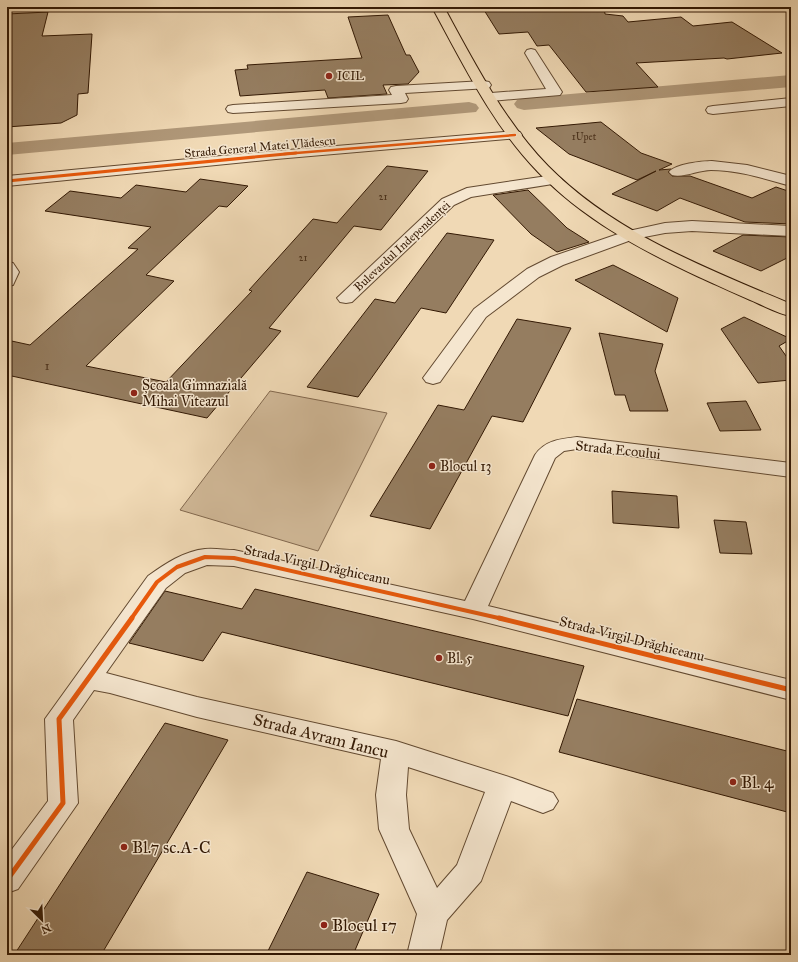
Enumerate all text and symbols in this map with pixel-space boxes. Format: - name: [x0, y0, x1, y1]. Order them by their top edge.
- place label: ICIL: [337, 69, 364, 83]
- marker: ICIL: [324, 71, 334, 81]
- house number: 1Upet: [572, 131, 597, 143]
- street label: Strada General Matei Vlădescu: [184, 133, 337, 161]
- house number: 21: [379, 191, 387, 203]
- street label: Bulevardul Independenței: [351, 197, 453, 294]
- house number: 21: [299, 252, 307, 264]
- house number: 1: [45, 359, 50, 373]
- place label: Școala Gimnazială Mihai Viteazul: [142, 377, 247, 410]
- marker: Școala Gimnazială Mihai Viteazul: [129, 388, 139, 398]
- street label: Strada Ecoului: [574, 437, 662, 463]
- place label: Blocul 13: [440, 458, 491, 475]
- marker: Blocul 13: [427, 461, 437, 471]
- street label: Strada Virgil Drăghiceanu: [242, 541, 392, 589]
- street label: Strada Virgil Drăghiceanu: [558, 613, 707, 665]
- place label: Bl. 5: [447, 650, 473, 667]
- marker: Bl. 5: [434, 653, 444, 663]
- street label: Strada Avram Iancu: [251, 709, 391, 763]
- place label: Bl. 4: [741, 772, 774, 793]
- marker: Bl. 4: [728, 777, 738, 787]
- place label: Bl.7 sc.A-C: [132, 837, 210, 858]
- marker: Bl.7 sc.A-C: [119, 842, 129, 852]
- north arrow: [22, 900, 62, 940]
- place label: Blocul 17: [332, 915, 397, 936]
- marker: Blocul 17: [319, 920, 329, 930]
- text: N: [38, 921, 53, 937]

